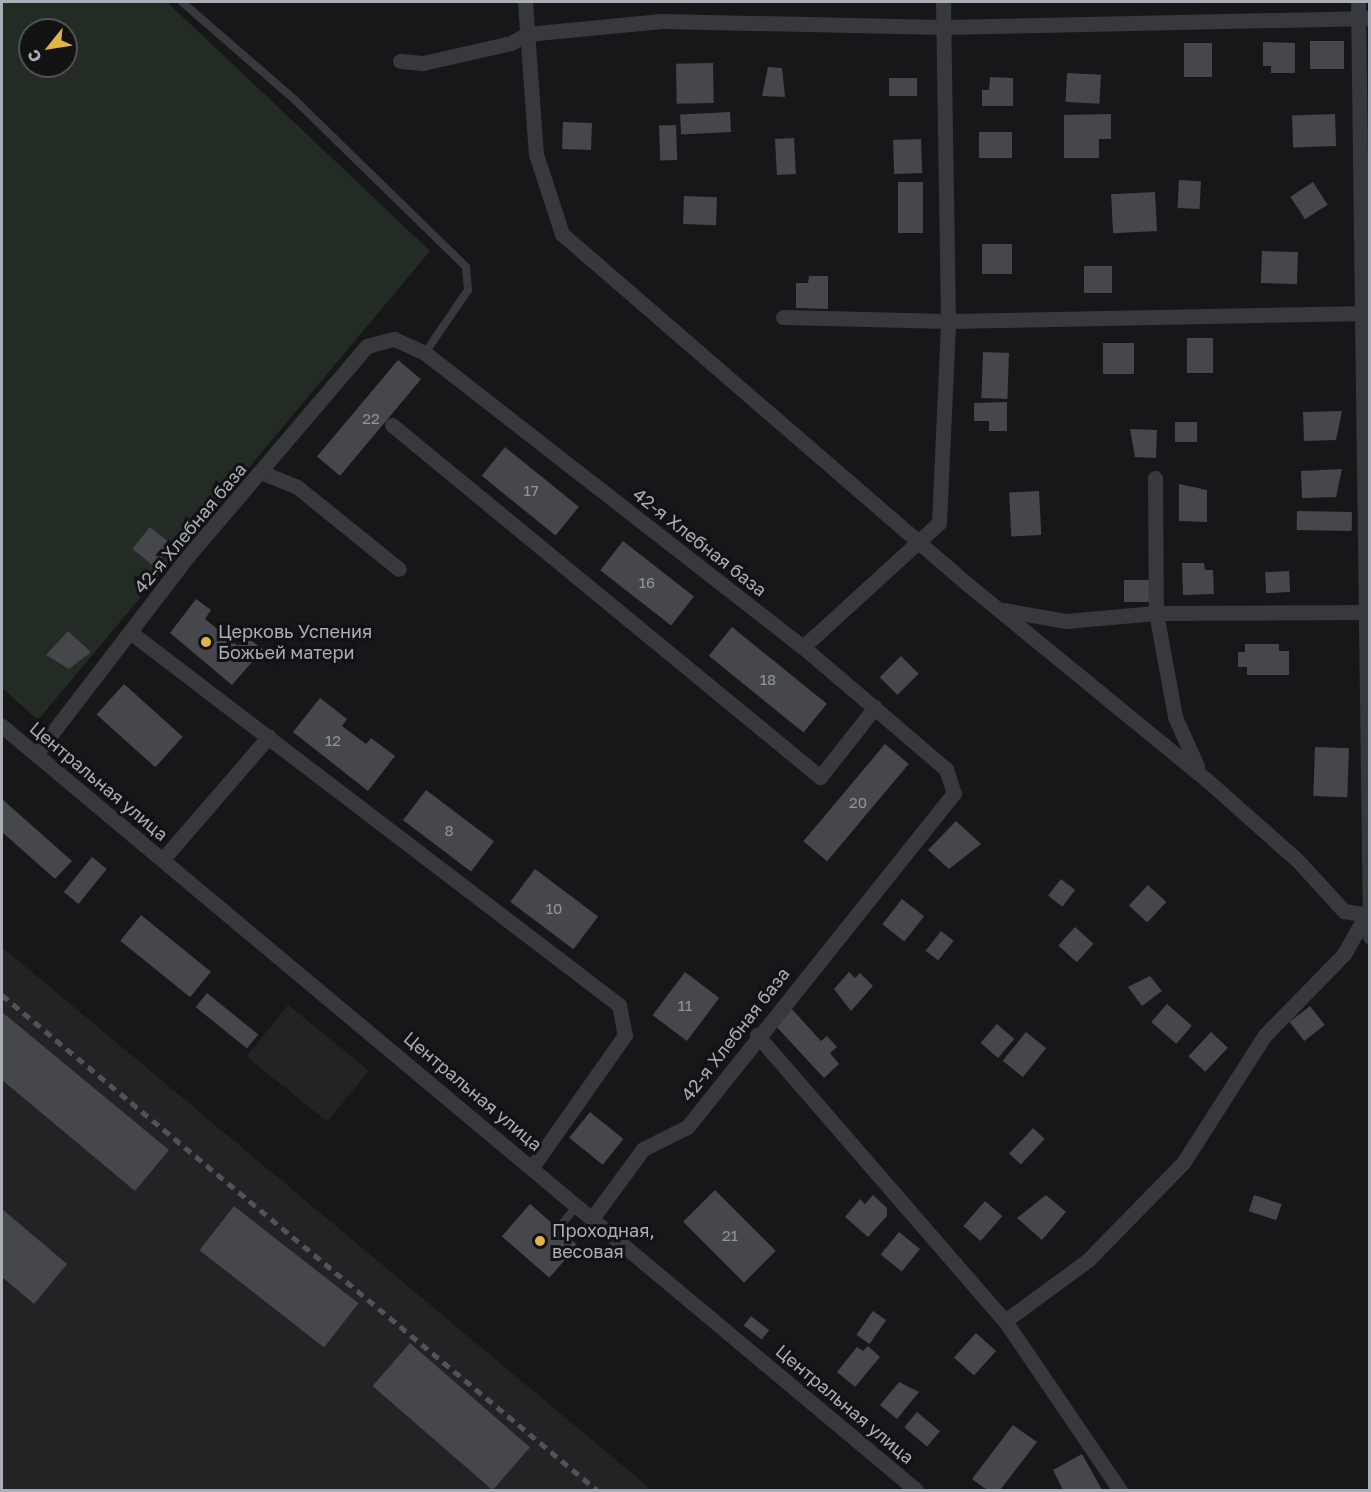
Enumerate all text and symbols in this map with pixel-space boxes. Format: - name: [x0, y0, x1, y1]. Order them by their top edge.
- north arrow: [18, 18, 78, 78]
- text: С: [23, 46, 46, 66]
- house number: 22: [362, 410, 380, 428]
- street label: 42-я Хлебная база: [129, 458, 251, 598]
- house number: 17: [523, 482, 539, 500]
- street label: 42-я Хлебная база: [629, 483, 771, 601]
- house number: 16: [639, 574, 655, 592]
- place label: Церковь Успения Божьей матери: [218, 621, 372, 664]
- marker: Церковь Успения Божьей матери: [199, 635, 213, 649]
- house number: 18: [760, 671, 776, 689]
- street label: Центральная улица: [26, 717, 172, 845]
- house number: 12: [325, 732, 341, 750]
- house number: 20: [849, 794, 867, 812]
- house number: 8: [444, 822, 454, 840]
- house number: 10: [546, 900, 562, 918]
- street label: 42-я Хлебная база: [676, 963, 794, 1105]
- house number: 11: [678, 997, 692, 1015]
- street label: Центральная улица: [400, 1027, 546, 1155]
- place label: Проходная, весовая: [552, 1220, 655, 1262]
- house number: 21: [722, 1227, 738, 1245]
- marker: Проходная, весовая: [533, 1234, 547, 1248]
- street label: Центральная улица: [772, 1340, 918, 1468]

